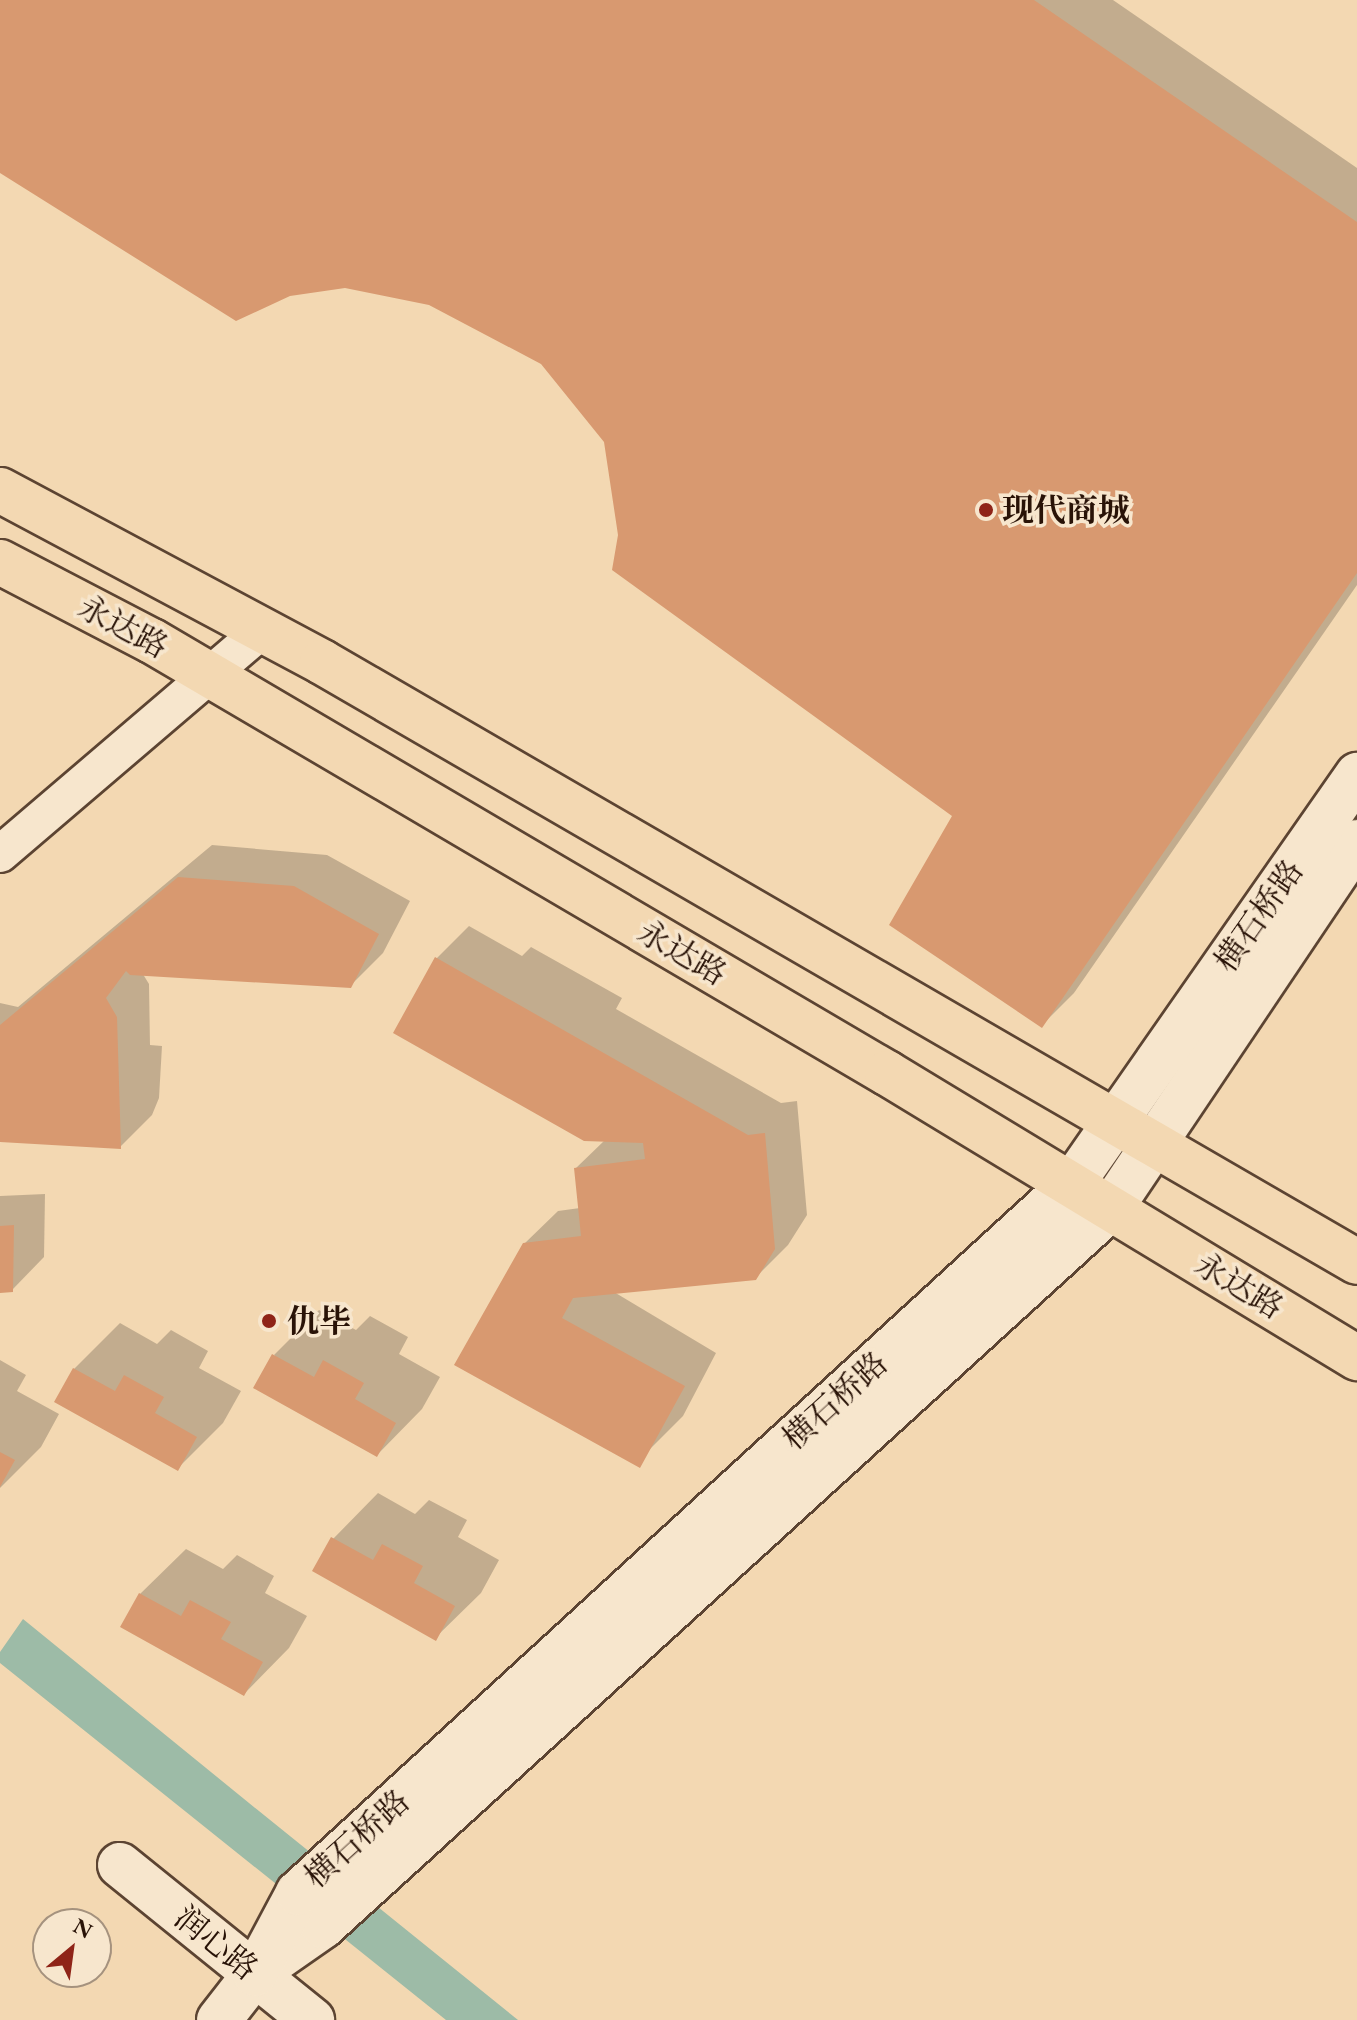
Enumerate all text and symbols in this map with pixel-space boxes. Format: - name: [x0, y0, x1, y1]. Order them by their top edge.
- place label: 现代商城: [1002, 491, 1130, 529]
- marker: 现代商城: [977, 501, 995, 519]
- street label: 永达路: [72, 588, 174, 666]
- street label: 横石桥路: [1207, 853, 1311, 979]
- street label: 永达路: [631, 912, 733, 994]
- street label: 永达路: [1188, 1245, 1290, 1327]
- place label: 仇毕: [287, 1302, 351, 1340]
- marker: 仇毕: [258, 1310, 280, 1332]
- street label: 横石桥路: [775, 1344, 895, 1458]
- street label: 横石桥路: [297, 1782, 417, 1896]
- street label: 润心路: [167, 1898, 265, 1988]
- north arrow: [32, 1908, 112, 1988]
- text: N: [68, 1911, 98, 1945]

